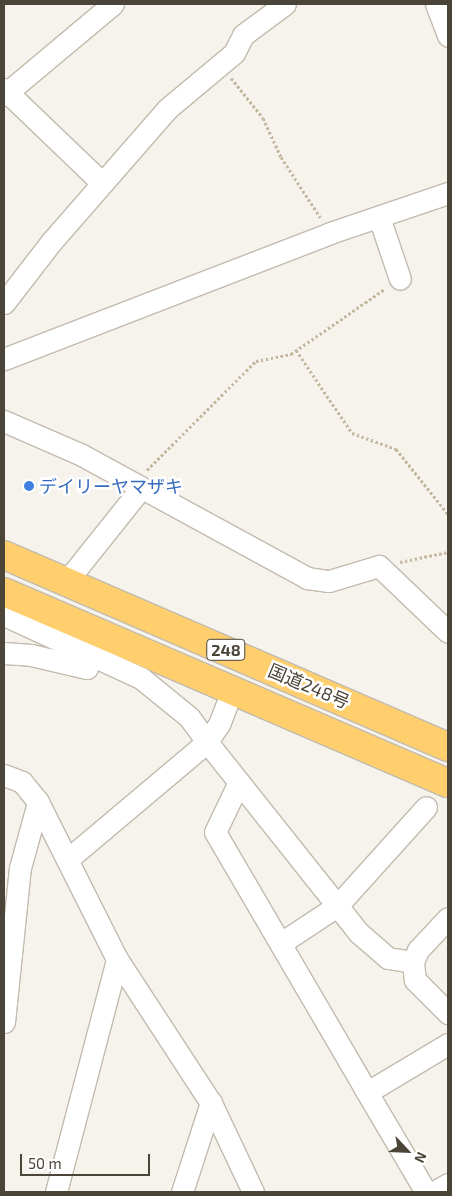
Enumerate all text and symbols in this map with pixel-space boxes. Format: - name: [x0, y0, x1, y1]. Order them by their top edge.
- place label: デイリーヤマザキ: [39, 475, 183, 497]
- marker: デイリーヤマザキ: [23, 480, 35, 492]
- road number: 248: [206, 636, 246, 664]
- street label: 国道248号: [265, 659, 353, 713]
- north arrow: [382, 1126, 432, 1176]
- scale bar: [22, 1144, 152, 1176]
- text: N: [411, 1149, 431, 1166]
- text: 50 m: [28, 1154, 62, 1172]

